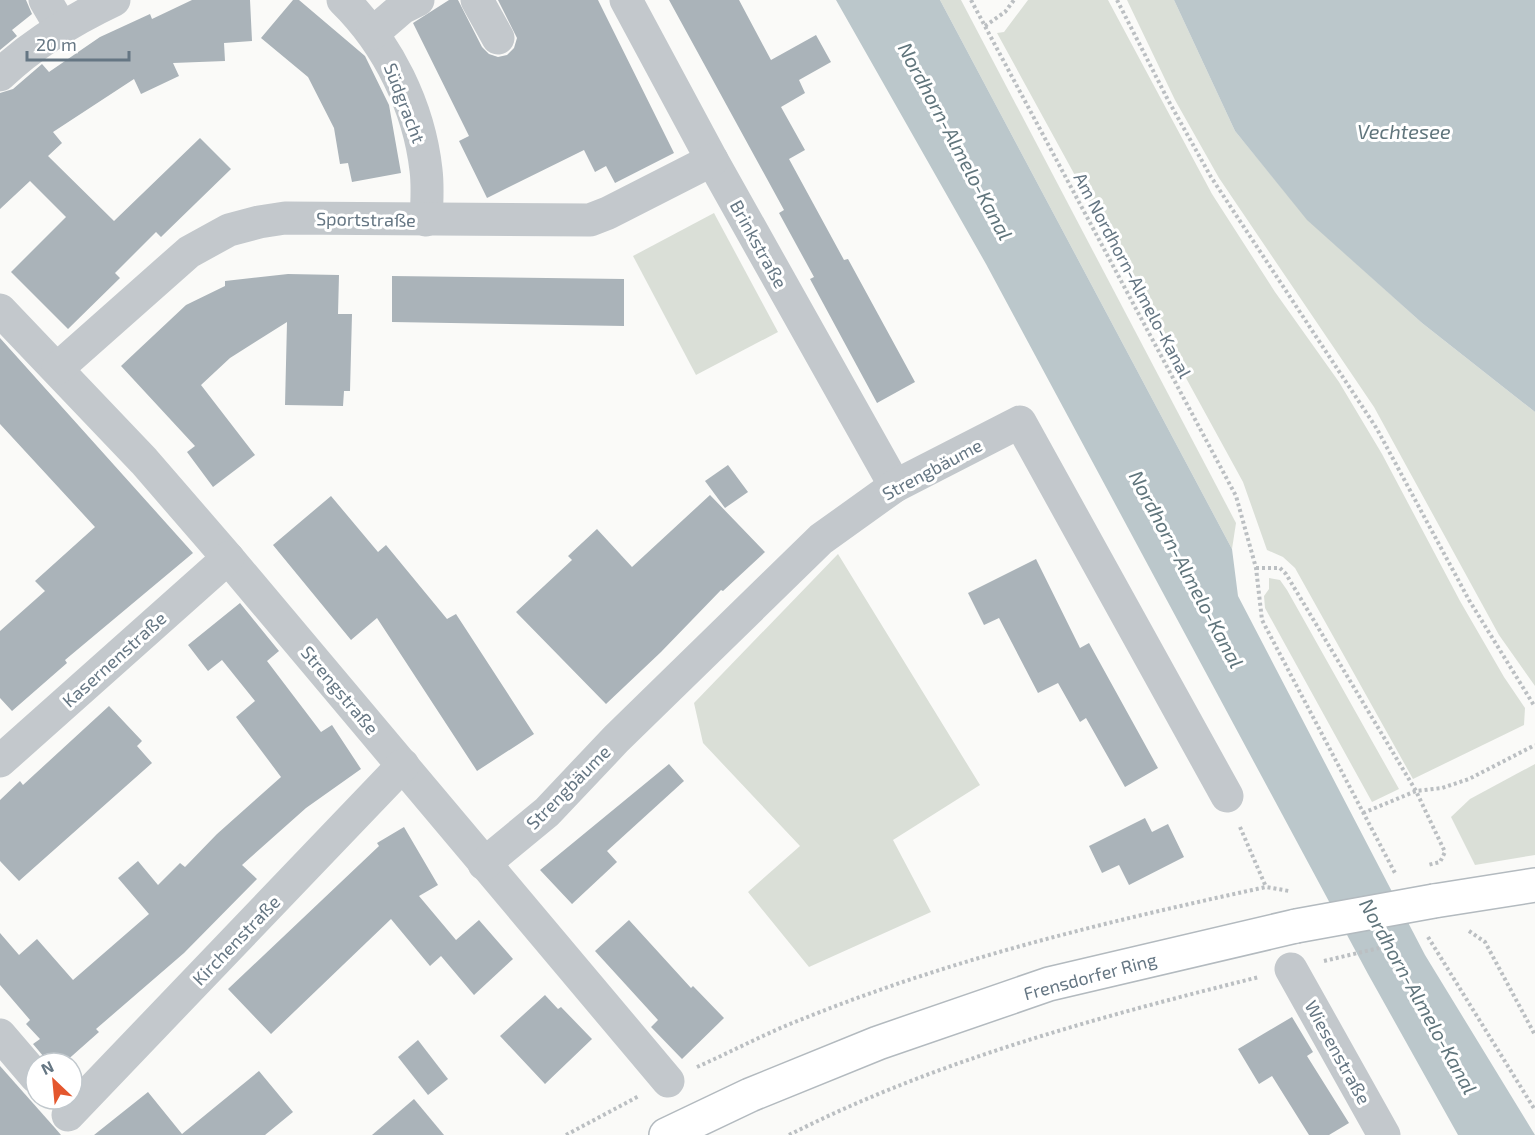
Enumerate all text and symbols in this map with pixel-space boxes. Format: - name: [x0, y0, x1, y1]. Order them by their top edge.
- scale bar: [27, 24, 129, 62]
- text: 20 m: [36, 33, 77, 55]
- water label: Nordhorn-Almelo-Kanal: [894, 38, 1018, 244]
- street label: Südgracht: [380, 60, 430, 146]
- water label: Vechtesee: [1357, 119, 1451, 143]
- street label: Am Nordhorn-Almelo-Kanal: [1069, 169, 1197, 382]
- street label: Brinkstraße: [726, 196, 792, 292]
- street label: Sportstraße: [316, 207, 416, 231]
- street label: Strengbäume: [878, 434, 986, 504]
- water label: Nordhorn-Almelo-Kanal: [1125, 466, 1249, 672]
- street label: Kasernenstraße: [58, 607, 170, 711]
- street label: Strengstraße: [297, 641, 383, 739]
- street label: Strengbäume: [521, 740, 615, 834]
- street label: Kirchenstraße: [188, 890, 284, 990]
- water label: Nordhorn-Almelo-Kanal: [1355, 894, 1483, 1098]
- street label: Frensdorfer Ring: [1021, 948, 1159, 1004]
- street label: Wiesenstraße: [1300, 996, 1376, 1108]
- north arrow: [24, 1051, 84, 1111]
- text: N: [38, 1056, 57, 1078]

